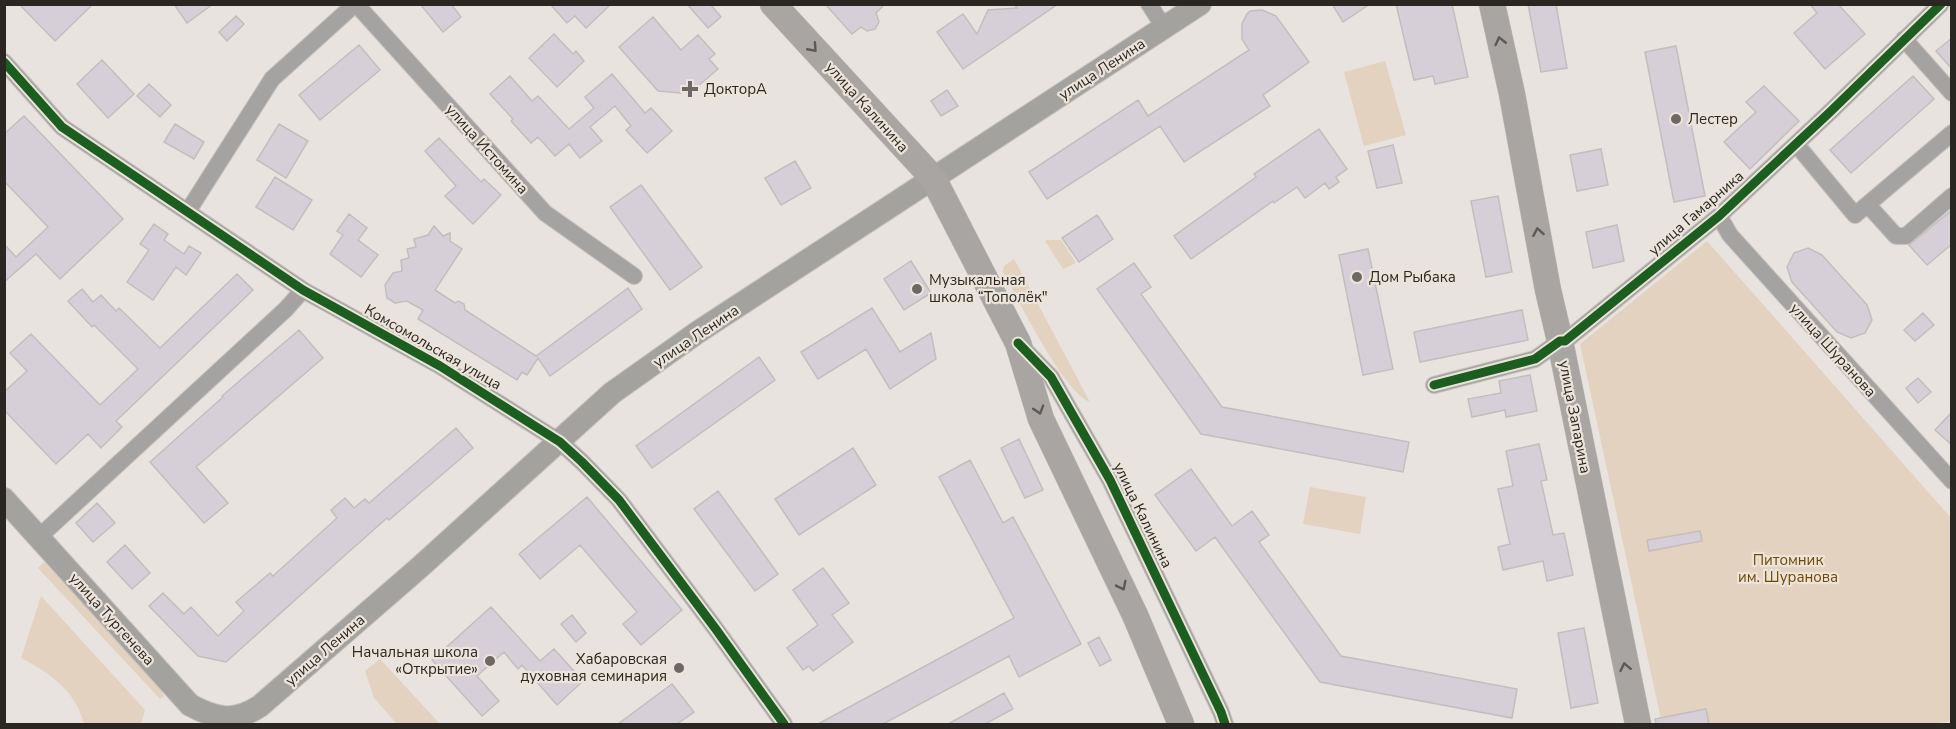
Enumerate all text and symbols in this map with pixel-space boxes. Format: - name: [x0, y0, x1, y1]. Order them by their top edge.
- street label: улица Ленина: [1055, 34, 1149, 104]
- one-way arrow: [1495, 36, 1508, 46]
- one-way arrow: [806, 41, 817, 52]
- street label: улица Калинина: [821, 57, 913, 157]
- place label: ДокторА: [704, 79, 767, 99]
- marker: ДокторА: [681, 80, 699, 98]
- street label: улица Истомина: [441, 100, 533, 198]
- place label: Лестер: [1688, 109, 1738, 129]
- marker: Лестер: [1669, 112, 1683, 126]
- street label: улица Гамарника: [1644, 166, 1748, 260]
- one-way arrow: [1532, 228, 1544, 237]
- place label: Дом Рыбака: [1369, 267, 1456, 287]
- place label: Музыкальная школа “Тополёк": [929, 270, 1048, 307]
- marker: Дом Рыбака: [1350, 270, 1364, 284]
- marker: Музыкальная школа “Тополёк": [910, 282, 924, 296]
- street label: улица Шуранова: [1785, 299, 1881, 401]
- street label: Комсомольская улица: [361, 300, 505, 394]
- street label: улица Ленина: [649, 300, 743, 372]
- street label: улица Запарина: [1554, 359, 1596, 475]
- one-way arrow: [1031, 404, 1044, 415]
- street label: улица Калинина: [1109, 459, 1177, 571]
- park label: Питомник им. Шуранова: [1738, 550, 1838, 587]
- street label: улица Тургенева: [65, 568, 159, 670]
- one-way arrow: [1114, 580, 1126, 591]
- street label: улица Ленина: [281, 610, 369, 690]
- place label: Начальная школа «Открытие»: [352, 642, 478, 679]
- place label: Хабаровская духовная семинария: [520, 649, 667, 686]
- marker: Начальная школа «Открытие»: [483, 654, 497, 668]
- marker: Хабаровская духовная семинария: [672, 661, 686, 675]
- one-way arrow: [1620, 663, 1633, 673]

